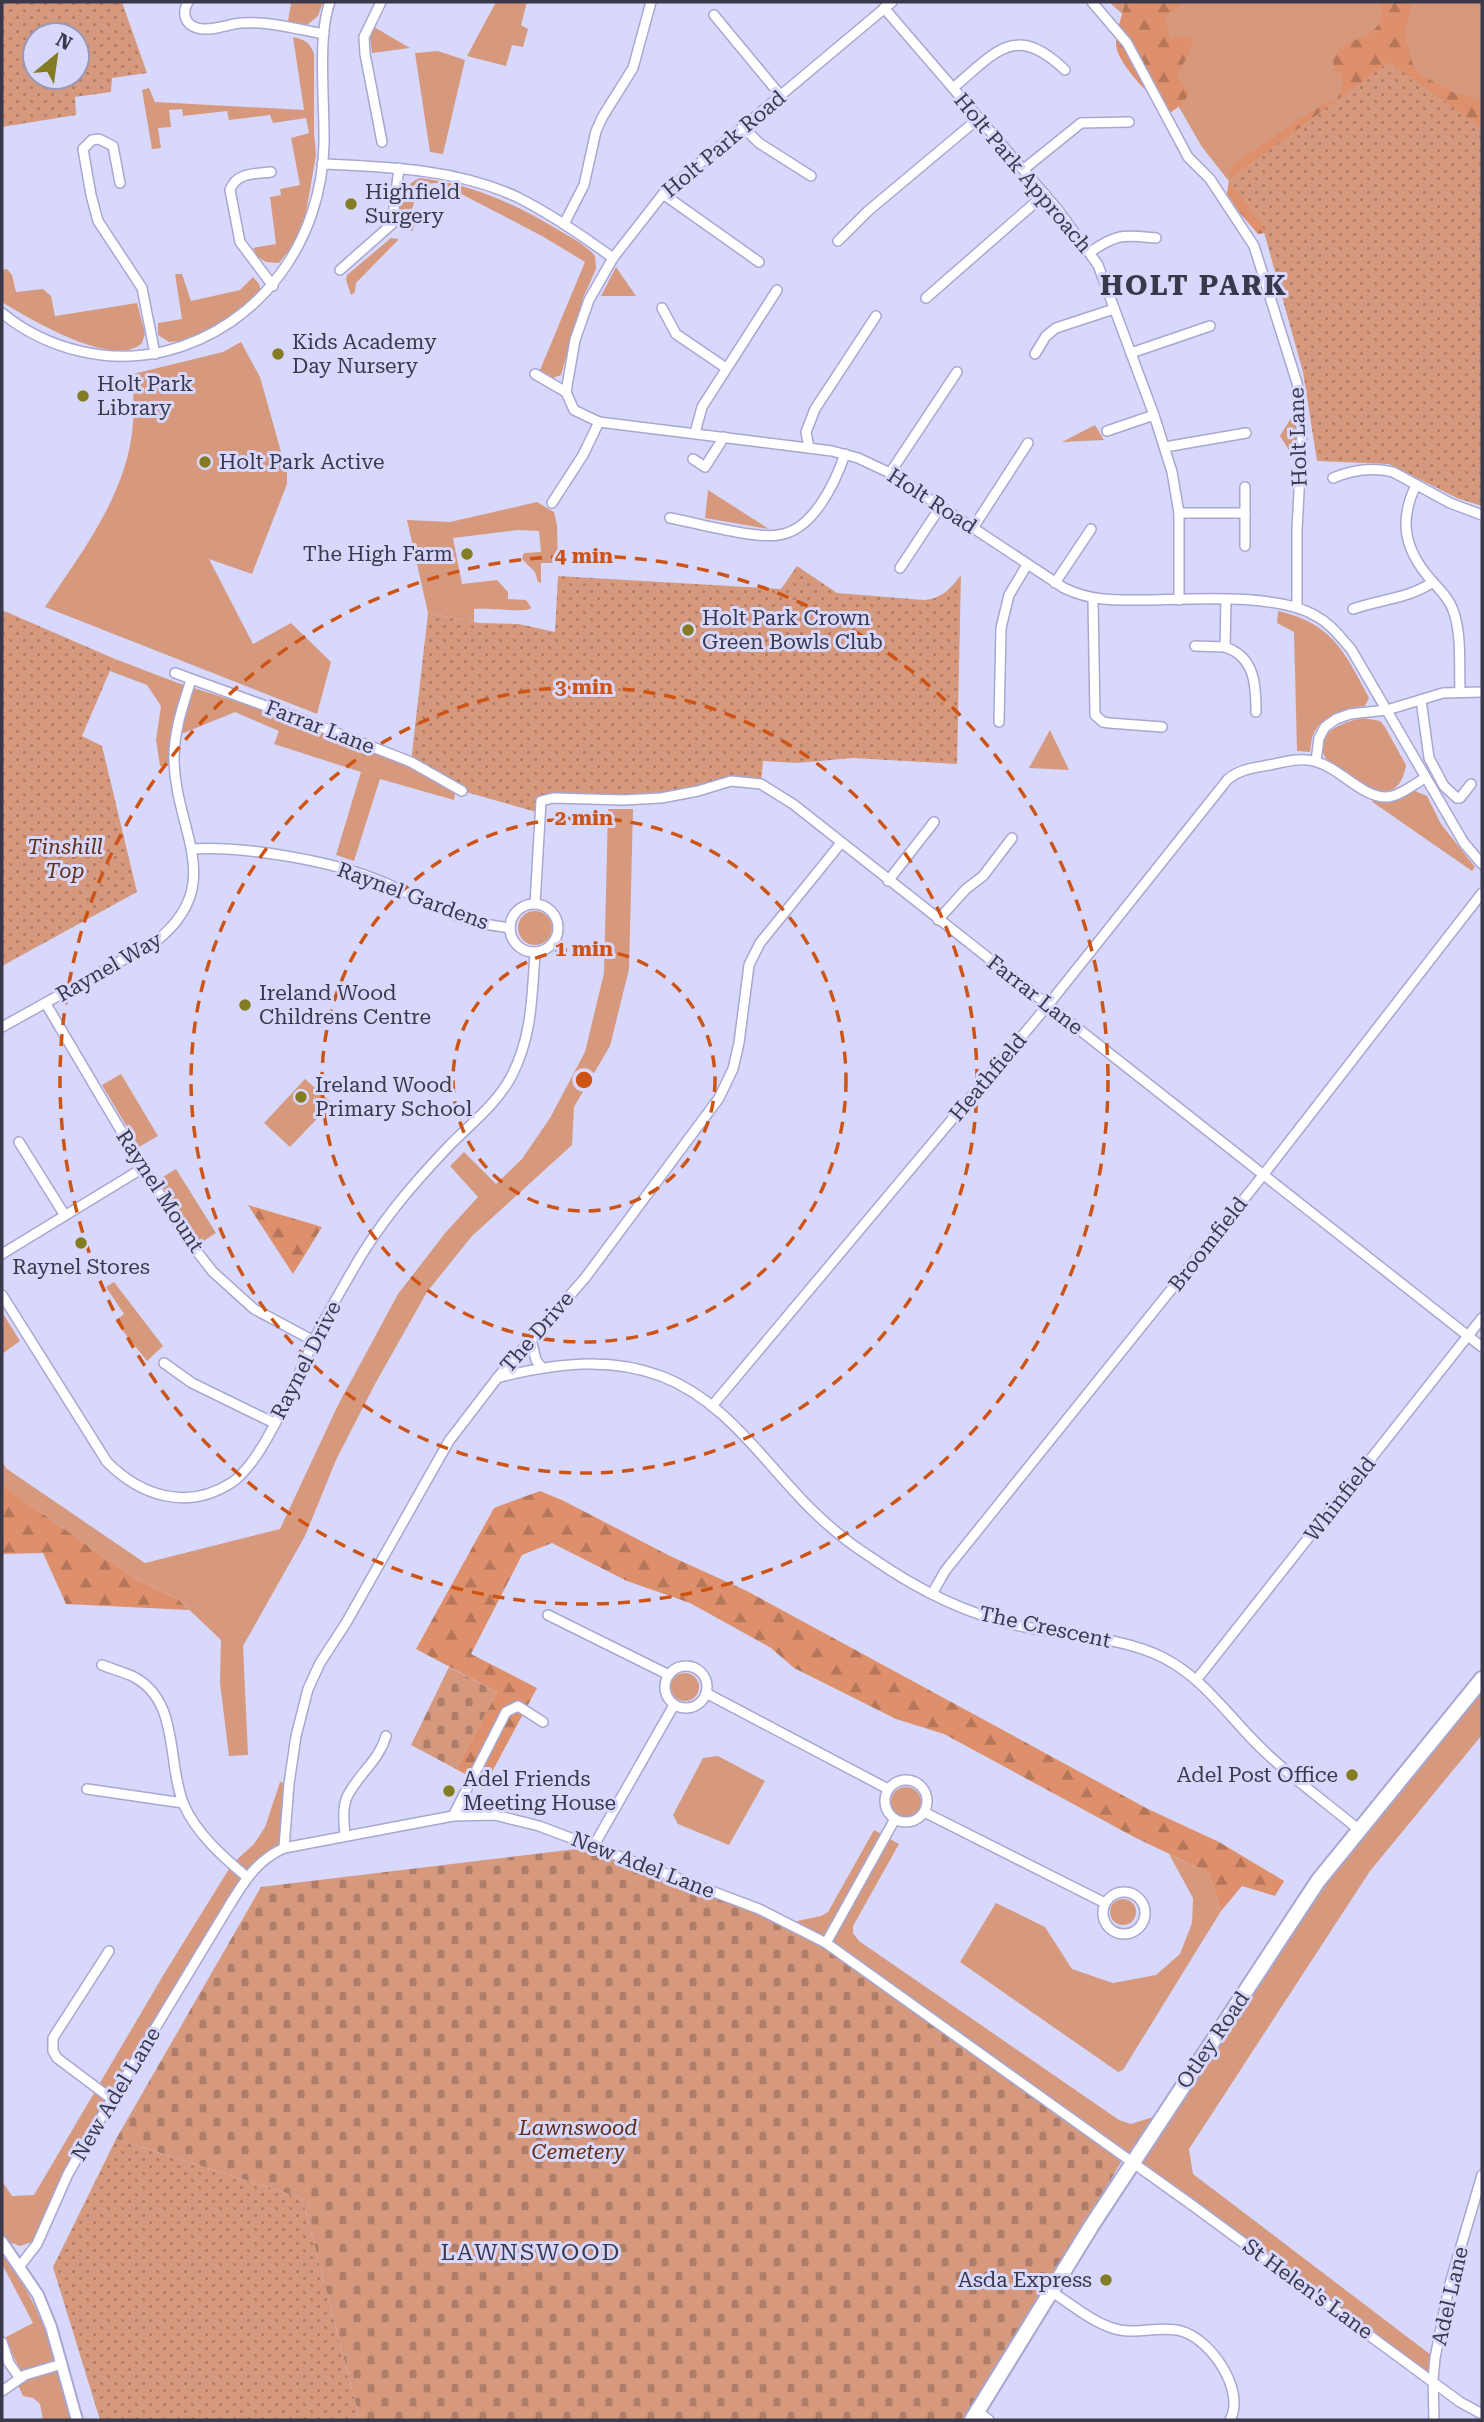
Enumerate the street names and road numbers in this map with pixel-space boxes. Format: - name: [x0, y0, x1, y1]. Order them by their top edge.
- street label: Holt Park Road: [658, 85, 791, 202]
- street label: Holt Park Approach: [949, 88, 1097, 258]
- street label: Holt Lane: [1284, 387, 1312, 487]
- street label: Holt Road: [883, 463, 982, 539]
- street label: Farrar Lane: [262, 695, 378, 759]
- street label: Raynel Gardens: [334, 857, 492, 935]
- street label: Raynel Way: [52, 927, 167, 1007]
- street label: Farrar Lane: [982, 950, 1088, 1040]
- street label: Heathfield: [945, 1028, 1032, 1126]
- street label: Raynel Mount: [111, 1125, 209, 1257]
- street label: Broomfield: [1164, 1192, 1253, 1296]
- street label: The Drive: [495, 1287, 579, 1377]
- street label: Raynel Drive: [266, 1297, 346, 1423]
- street label: Whinfield: [1300, 1451, 1381, 1546]
- street label: The Crescent: [977, 1601, 1113, 1653]
- street label: New Adel Lane: [568, 1827, 718, 1903]
- street label: Otley Road: [1172, 1987, 1254, 2093]
- street label: New Adel Lane: [67, 2023, 165, 2165]
- street label: St Helen's Lane: [1238, 2234, 1378, 2344]
- street label: Adel Lane: [1427, 2244, 1473, 2348]

